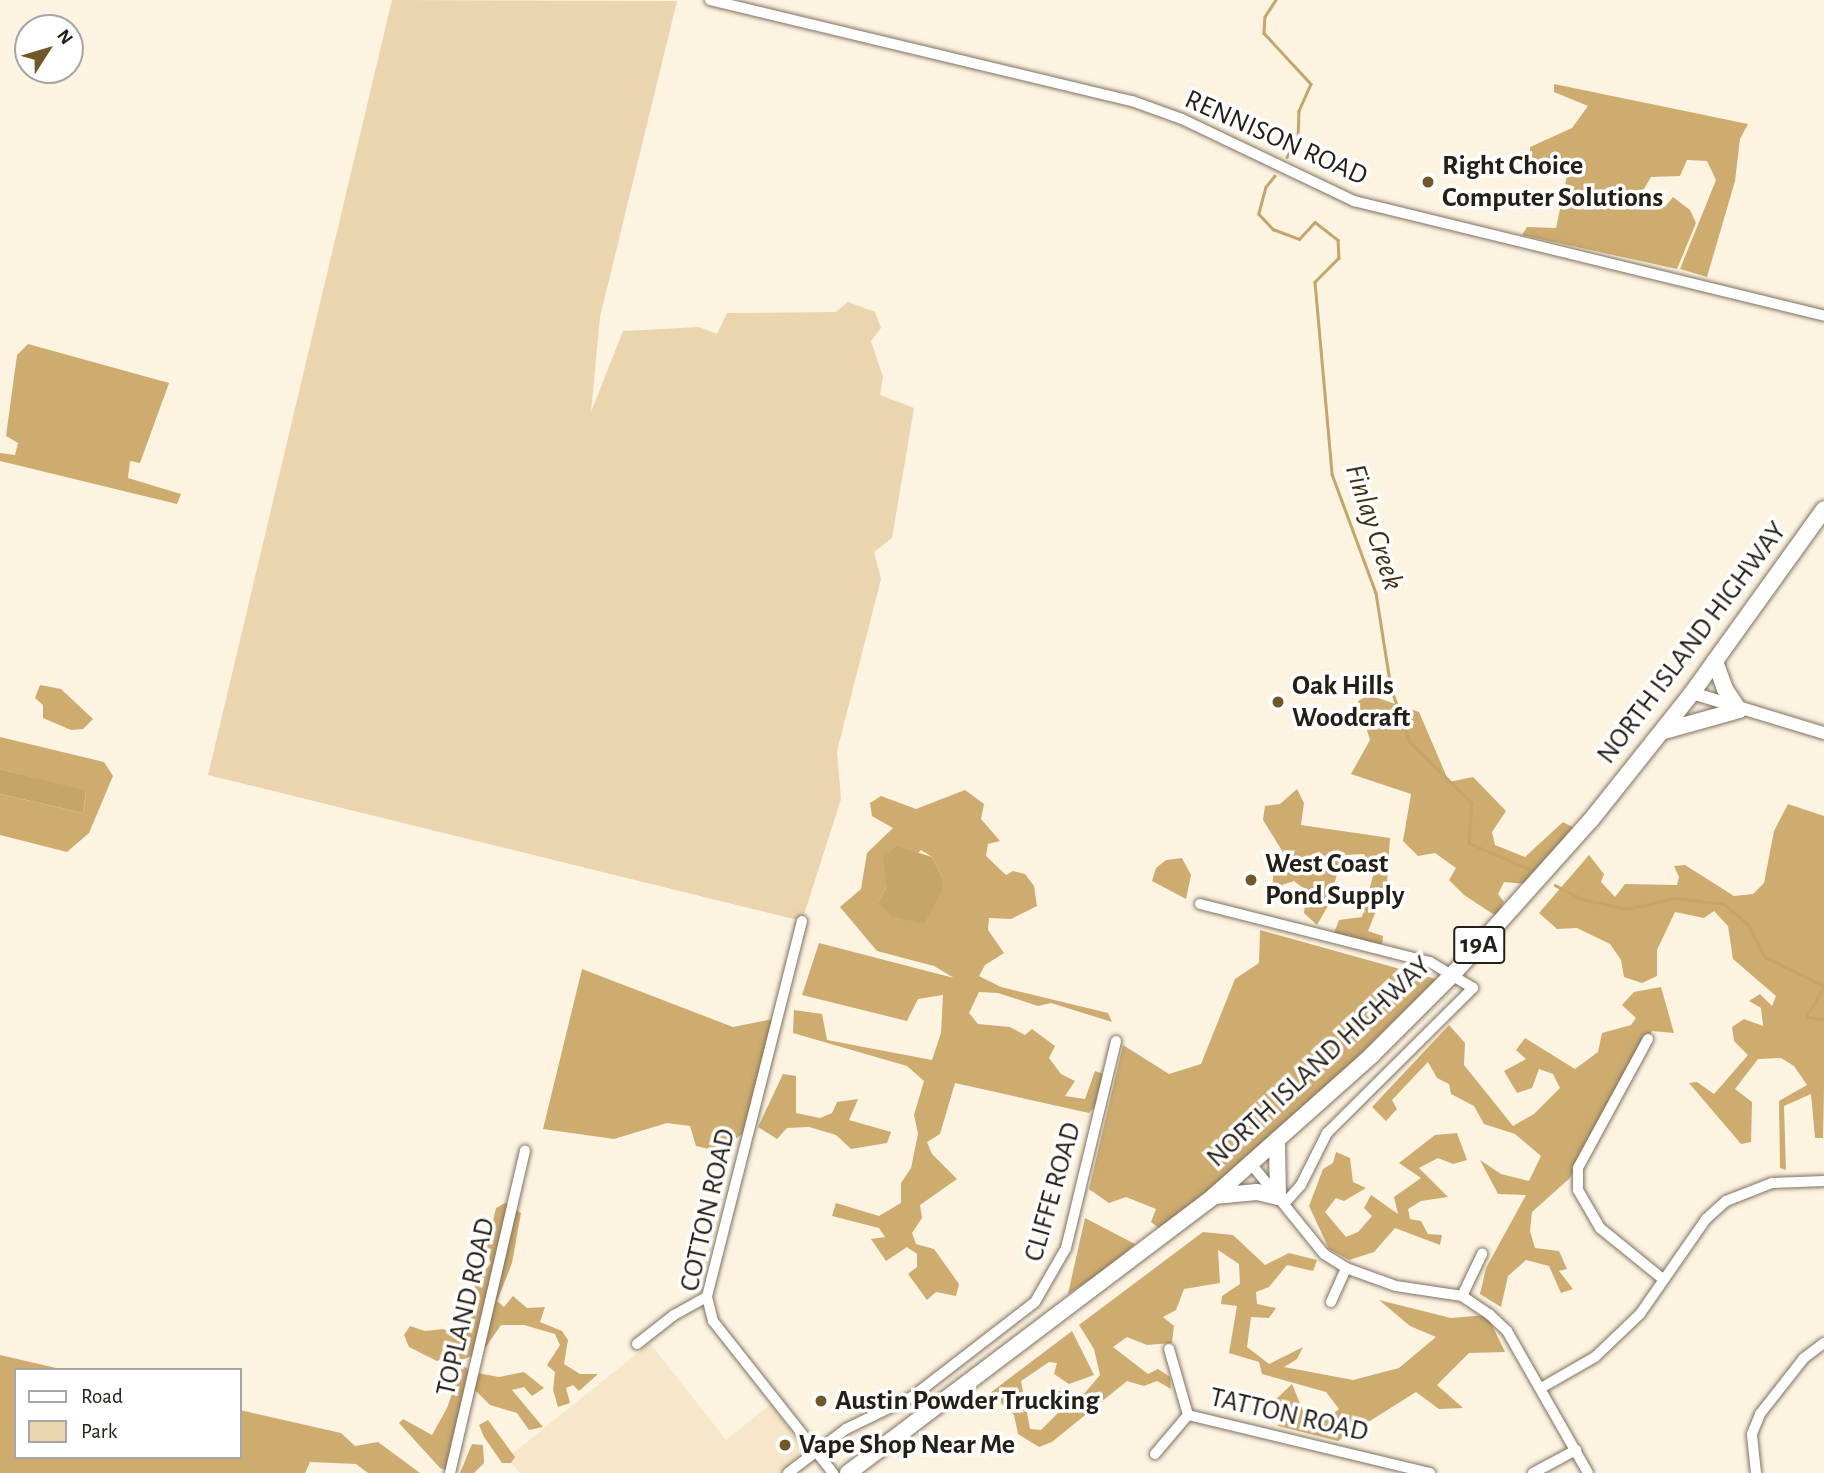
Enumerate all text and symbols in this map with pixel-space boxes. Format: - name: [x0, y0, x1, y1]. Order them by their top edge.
- north arrow: [14, 14, 84, 84]
- text: N: [53, 26, 76, 48]
- street label: RENNISON ROAD: [1179, 83, 1373, 193]
- place label: Right Choice Computer Solutions: [1442, 149, 1663, 215]
- marker: Right Choice Computer Solutions: [1420, 174, 1436, 190]
- water label: Finlay Creek: [1337, 459, 1411, 595]
- street label: NORTH ISLAND HIGHWAY: [1590, 515, 1794, 771]
- place label: Oak Hills Woodcraft: [1292, 669, 1410, 735]
- marker: Oak Hills Woodcraft: [1270, 694, 1286, 710]
- place label: West Coast Pond Supply: [1265, 847, 1404, 913]
- marker: West Coast Pond Supply: [1243, 872, 1259, 888]
- road number: 19A: [1453, 922, 1505, 968]
- street label: NORTH ISLAND HIGHWAY: [1200, 949, 1438, 1175]
- street label: CLIFFE ROAD: [1017, 1119, 1089, 1265]
- street label: COTTON ROAD: [673, 1125, 743, 1295]
- street label: TOPLAND ROAD: [429, 1215, 503, 1399]
- legend: [14, 1368, 242, 1459]
- street label: TATTON ROAD: [1206, 1380, 1372, 1450]
- place label: Austin Powder Trucking: [835, 1384, 1099, 1418]
- text: Road: [81, 1386, 123, 1407]
- marker: Austin Powder Trucking: [813, 1393, 829, 1409]
- text: Park: [81, 1421, 117, 1442]
- place label: Vape Shop Near Me: [799, 1428, 1015, 1462]
- marker: Vape Shop Near Me: [777, 1437, 793, 1453]

